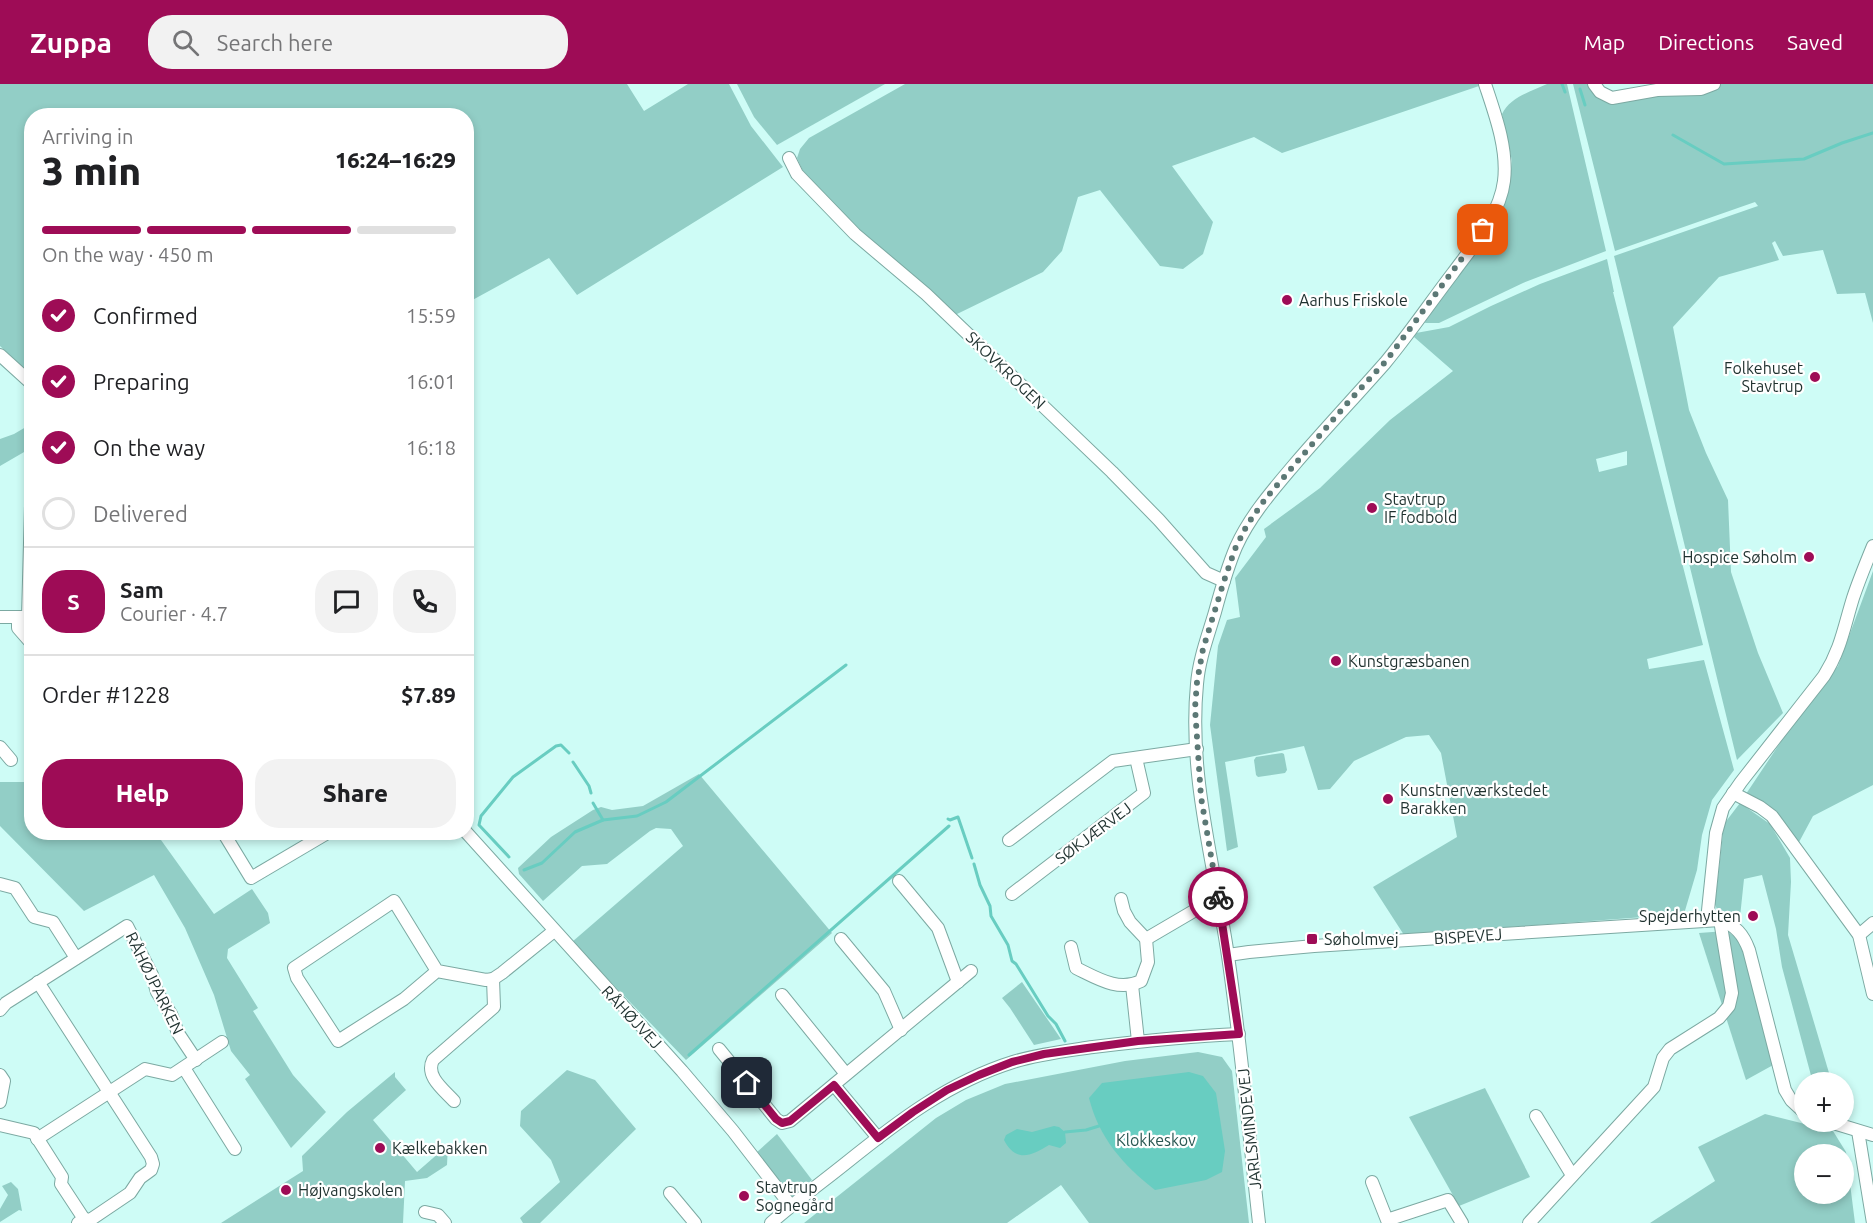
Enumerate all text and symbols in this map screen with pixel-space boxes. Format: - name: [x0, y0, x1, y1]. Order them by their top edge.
- search box: [148, 15, 568, 69]
- icon: search: [169, 26, 202, 59]
- text: Zuppa: [30, 27, 112, 58]
- text: Search here: [217, 30, 333, 55]
- text: Map: [1584, 30, 1625, 54]
- text: Directions: [1658, 30, 1754, 54]
- text: Saved: [1787, 30, 1843, 54]
- text: Arriving in: [42, 125, 133, 148]
- text: 16:24–16:29: [335, 147, 456, 172]
- text: 3 min: [42, 149, 141, 192]
- pin: [1457, 204, 1508, 255]
- icon: bag: [1466, 213, 1499, 246]
- text: On the way · 450 m: [42, 243, 214, 266]
- place label: Aarhus Friskole: [1299, 291, 1408, 309]
- marker: Aarhus Friskole: [1280, 293, 1294, 307]
- icon: check: [42, 299, 75, 332]
- text: Confirmed: [93, 303, 198, 328]
- text: 15:59: [406, 304, 456, 327]
- street label: SKOVKROGEN: [963, 328, 1049, 412]
- place label: Folkehuset Stavtrup: [1724, 359, 1804, 395]
- icon: check: [42, 365, 75, 398]
- text: Preparing: [93, 369, 190, 394]
- text: 16:01: [406, 370, 456, 393]
- marker: Folkehuset Stavtrup: [1808, 370, 1822, 384]
- icon: check: [42, 431, 75, 464]
- text: On the way: [93, 435, 205, 460]
- text: 16:18: [406, 436, 456, 459]
- place label: Stavtrup IF fodbold: [1384, 490, 1457, 526]
- text: Delivered: [93, 501, 188, 526]
- marker: Stavtrup IF fodbold: [1365, 501, 1379, 515]
- place label: Hospice Søholm: [1682, 548, 1797, 566]
- marker: Hospice Søholm: [1802, 550, 1816, 564]
- button: chat: [315, 570, 378, 633]
- button: phone: [393, 570, 456, 633]
- text: Sam: [120, 577, 164, 602]
- text: S: [67, 589, 80, 614]
- text: Courier · 4.7: [120, 602, 228, 625]
- place label: Kunstgræsbanen: [1348, 652, 1470, 670]
- marker: Kunstgræsbanen: [1329, 654, 1343, 668]
- text: Order #1228: [42, 682, 170, 707]
- text: $7.89: [401, 682, 456, 707]
- button: Help: [42, 759, 243, 828]
- button: Share: [255, 759, 456, 828]
- place label: Kunstnerværkstedet Barakken: [1400, 781, 1548, 817]
- marker: Kunstnerværkstedet Barakken: [1381, 792, 1395, 806]
- street label: SØKJÆRVEJ: [1051, 799, 1135, 867]
- courier: [1188, 867, 1248, 927]
- icon: bike: [1202, 881, 1235, 914]
- place label: Spejderhytten: [1639, 907, 1741, 925]
- marker: Spejderhytten: [1746, 909, 1760, 923]
- street label: BISPEVEJ: [1433, 925, 1503, 947]
- street label: RÅHØJPARKEN: [122, 929, 188, 1037]
- place label: Søholmvej: [1324, 930, 1399, 948]
- marker: Søholmvej: [1305, 932, 1319, 946]
- street label: RÅHØJVEJ: [598, 982, 666, 1052]
- pin: [721, 1057, 772, 1108]
- icon: home: [730, 1066, 763, 1099]
- street label: JARLSMINDEVEJ: [1234, 1067, 1264, 1191]
- map controls: [1794, 1072, 1854, 1204]
- button: +: [1794, 1072, 1854, 1132]
- park label: Klokkeskov: [1116, 1131, 1196, 1149]
- place label: Kælkebakken: [392, 1139, 488, 1157]
- marker: Kælkebakken: [373, 1141, 387, 1155]
- button: −: [1794, 1144, 1854, 1204]
- place label: Stavtrup Sognegård: [756, 1178, 834, 1214]
- place label: Højvangskolen: [298, 1181, 403, 1199]
- marker: Højvangskolen: [279, 1183, 293, 1197]
- marker: Stavtrup Sognegård: [737, 1189, 751, 1203]

